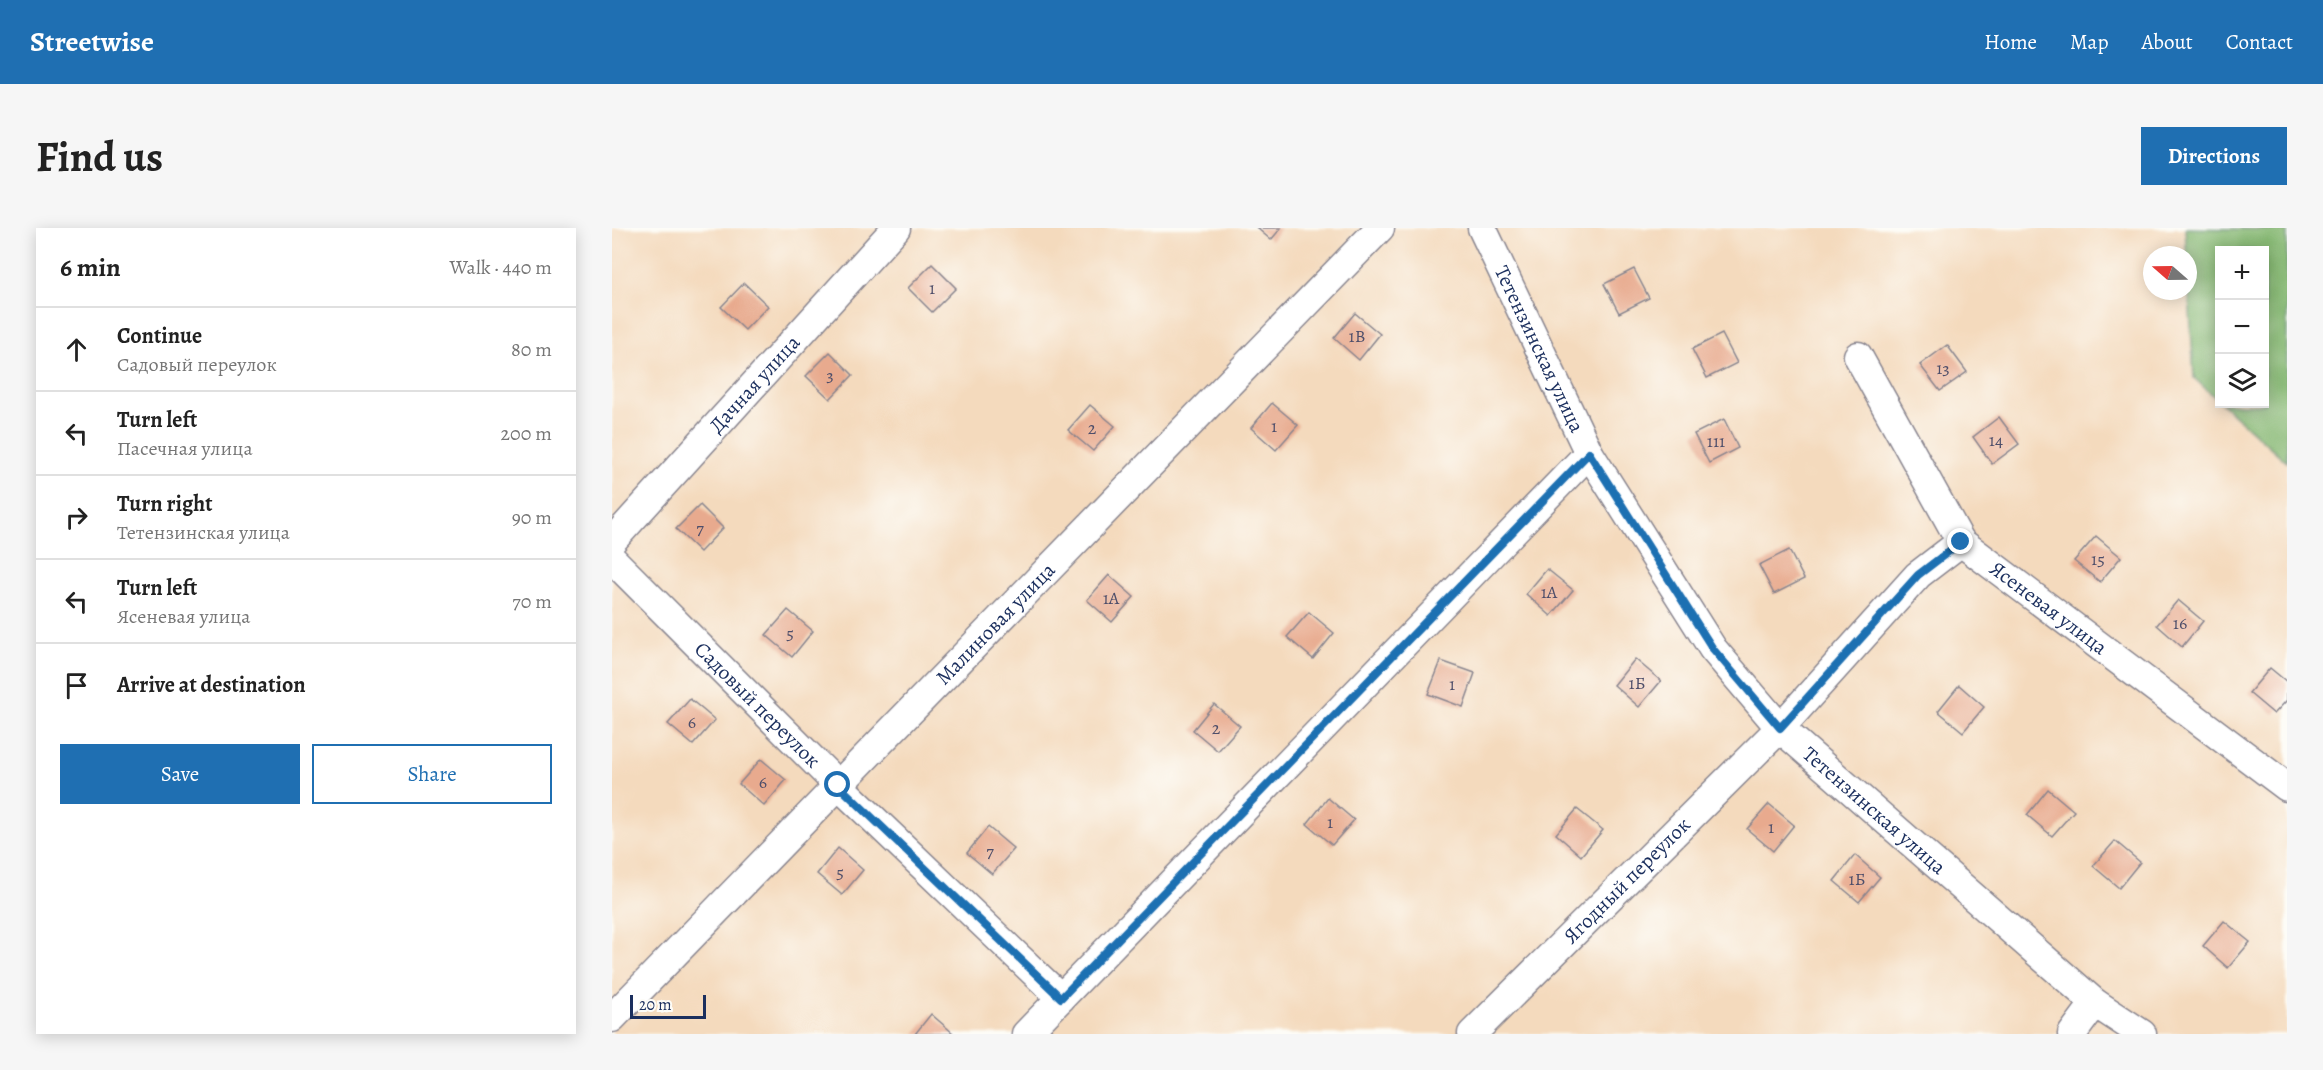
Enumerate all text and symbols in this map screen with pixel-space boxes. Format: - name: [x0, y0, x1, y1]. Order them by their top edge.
- text: Streetwise: [30, 23, 154, 61]
- text: Home: [1984, 28, 2037, 56]
- text: Map: [2070, 28, 2108, 56]
- text: About: [2141, 28, 2193, 56]
- text: Contact: [2226, 28, 2293, 56]
- button: Directions: [2141, 127, 2287, 185]
- text: Find us: [36, 128, 163, 185]
- north arrow: [2143, 246, 2197, 300]
- map controls: [2215, 246, 2269, 408]
- button: +: [2215, 246, 2269, 300]
- text: 6 min: [60, 250, 121, 285]
- text: Walk · 440 m: [450, 254, 552, 281]
- street label: Тетензинская улица: [1488, 261, 1591, 437]
- house number: 1: [929, 276, 935, 300]
- button: −: [2215, 300, 2269, 354]
- text: Continue: [117, 321, 202, 351]
- house number: 1В: [1349, 324, 1365, 348]
- street label: Дачная улица: [703, 329, 806, 439]
- icon: ahead: [60, 333, 93, 366]
- text: 80 m: [511, 336, 552, 363]
- text: Садовый переулок: [117, 351, 277, 378]
- button: layers: [2215, 354, 2269, 408]
- house number: 13: [1936, 356, 1950, 380]
- house number: 3: [826, 363, 834, 387]
- text: Turn left: [117, 405, 197, 435]
- house number: 1: [1271, 414, 1277, 438]
- house number: 2: [1088, 416, 1097, 440]
- icon: left: [60, 417, 93, 450]
- text: 200 m: [501, 420, 552, 447]
- house number: 14: [1989, 428, 2003, 452]
- house number: 111: [1707, 429, 1725, 453]
- text: Пасечная улица: [117, 435, 253, 462]
- text: Turn right: [117, 489, 213, 519]
- icon: right: [60, 501, 93, 534]
- text: 90 m: [512, 504, 552, 531]
- house number: 7: [696, 516, 704, 540]
- text: Тетензинская улица: [117, 519, 290, 546]
- route end: [1947, 528, 1973, 554]
- house number: 15: [2091, 547, 2105, 571]
- street label: Ясеневая улица: [1984, 555, 2113, 661]
- street label: Малиновая улица: [929, 556, 1062, 691]
- text: Turn left: [117, 573, 197, 603]
- house number: 1А: [1541, 580, 1558, 604]
- icon: left: [60, 585, 93, 618]
- house number: 1А: [1103, 586, 1120, 610]
- text: 70 m: [512, 588, 552, 615]
- text: Ясеневая улица: [117, 603, 251, 630]
- house number: 16: [2173, 611, 2187, 635]
- house number: 5: [786, 621, 794, 645]
- street label: Садовый переулок: [688, 635, 827, 774]
- icon: arrive: [60, 669, 93, 702]
- text: Arrive at destination: [117, 670, 306, 700]
- house number: 1Б: [1629, 671, 1645, 695]
- house number: 1: [1449, 672, 1455, 696]
- house number: 6: [688, 710, 696, 734]
- house number: 2: [1212, 716, 1221, 740]
- street label: Тетензинская улица: [1797, 740, 1952, 881]
- button: Save: [60, 744, 300, 804]
- button: Share: [312, 744, 552, 804]
- house number: 6: [759, 770, 767, 794]
- route start: [824, 771, 850, 797]
- house number: 1: [1327, 810, 1333, 834]
- street label: Ягодный переулок: [1557, 811, 1696, 950]
- house number: 1: [1768, 815, 1774, 839]
- house number: 7: [986, 839, 994, 863]
- house number: 5: [836, 860, 844, 884]
- house number: 1Б: [1849, 867, 1865, 891]
- scale bar: [630, 992, 706, 1020]
- text: 20 m: [639, 994, 672, 1016]

